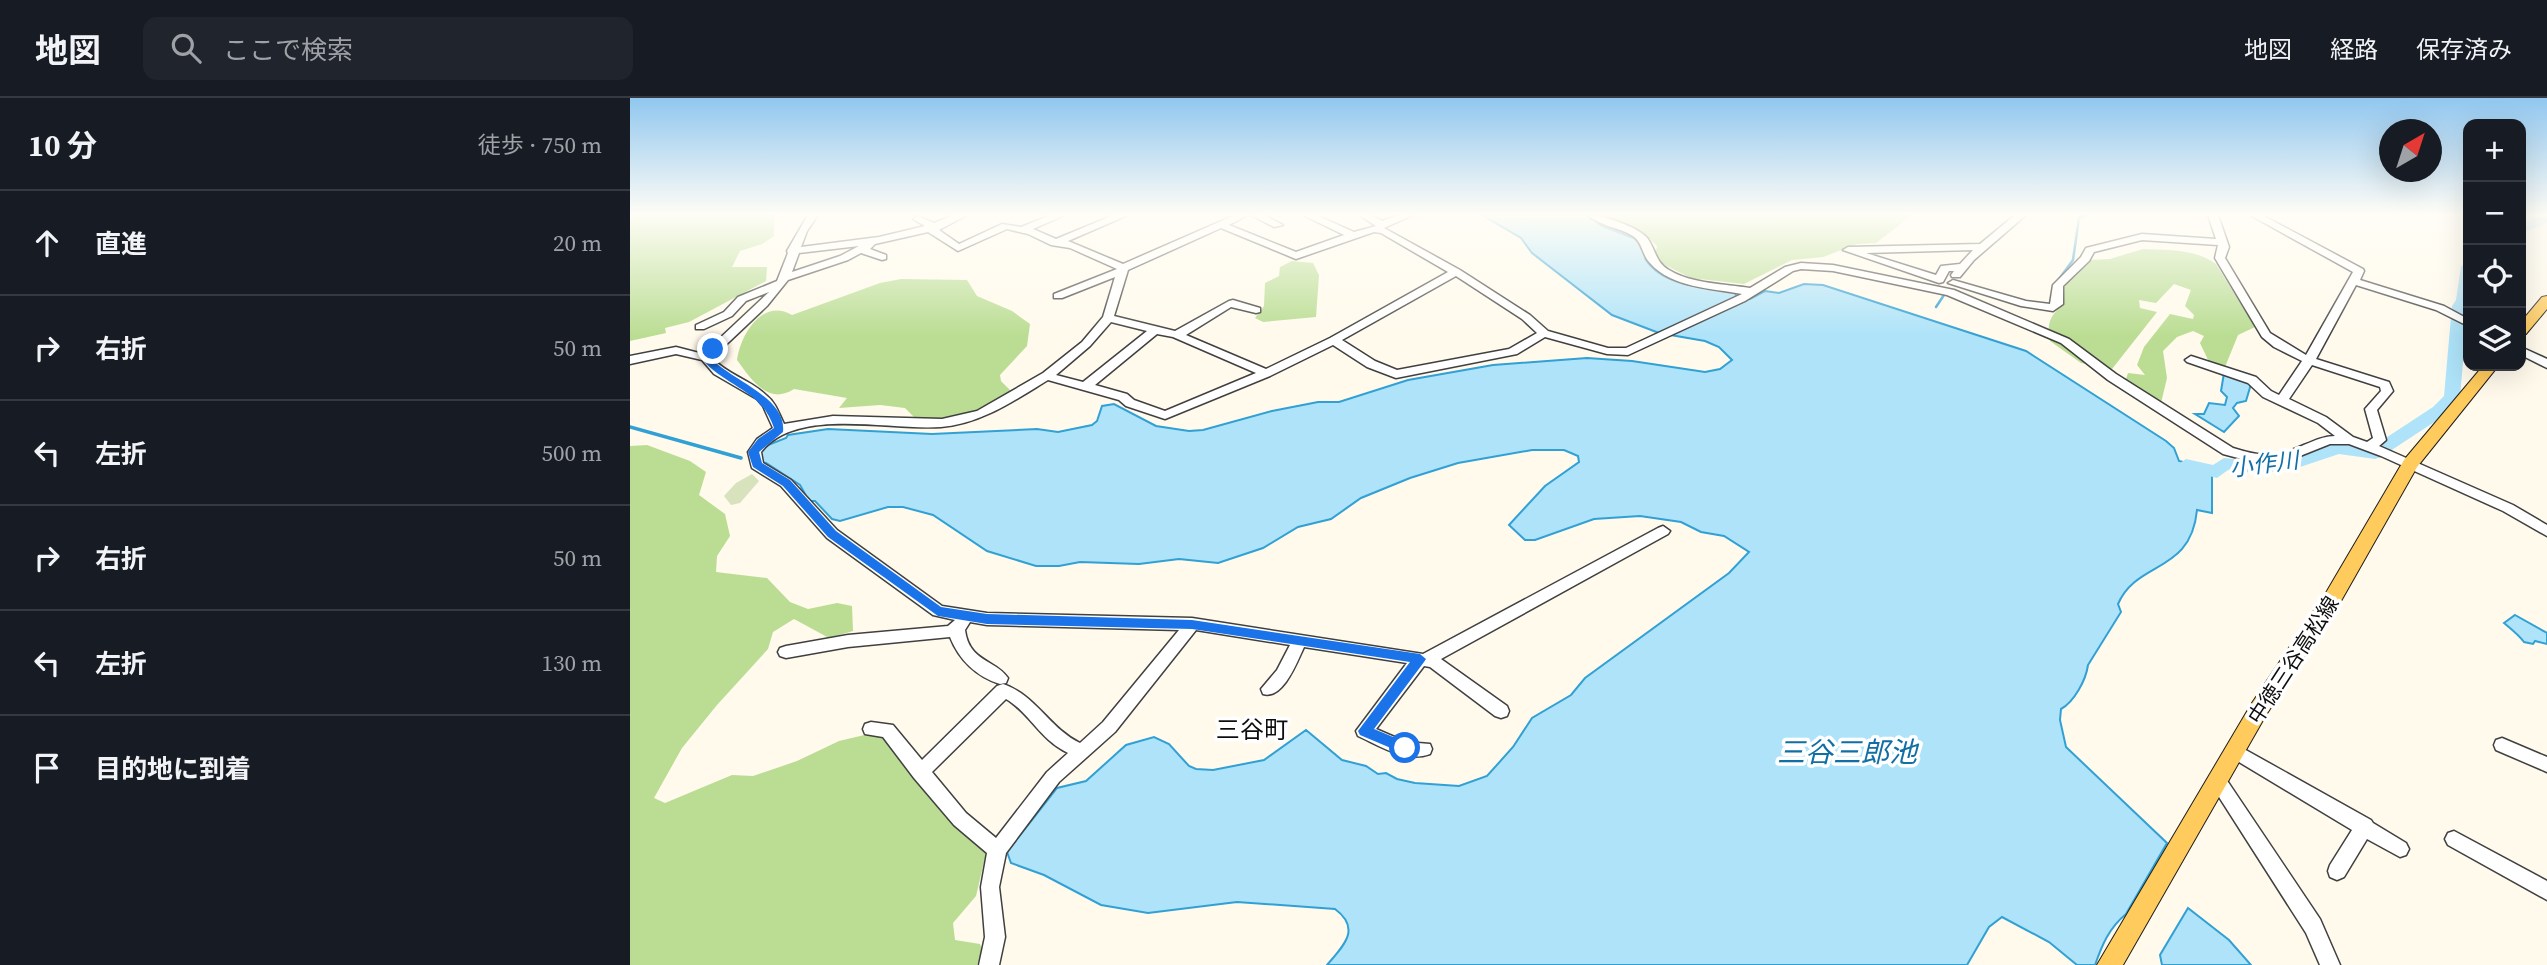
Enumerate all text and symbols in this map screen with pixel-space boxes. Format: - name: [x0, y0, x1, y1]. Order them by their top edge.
- search box: [143, 17, 633, 80]
- text: 地図: [35, 28, 101, 73]
- icon: search: [167, 29, 205, 67]
- text: ここで検索: [223, 32, 353, 68]
- text: 地図: [2244, 33, 2292, 66]
- text: 経路: [2330, 33, 2378, 66]
- text: 保存済み: [2416, 33, 2512, 66]
- north arrow: [2379, 119, 2442, 182]
- map controls: [2463, 119, 2526, 371]
- button: +: [2463, 119, 2526, 182]
- text: 10 分: [28, 125, 97, 166]
- text: 徒歩 · 750 m: [478, 129, 602, 161]
- button: −: [2463, 182, 2526, 245]
- icon: ahead: [28, 224, 66, 262]
- text: 直進: [95, 226, 147, 262]
- text: 20 m: [553, 227, 602, 259]
- button: locate: [2463, 245, 2526, 308]
- button: layers: [2463, 308, 2526, 371]
- icon: right: [28, 329, 66, 367]
- text: 右折: [95, 331, 147, 367]
- text: 50 m: [553, 332, 602, 364]
- route end: [697, 333, 728, 364]
- icon: left: [28, 434, 66, 472]
- text: 左折: [95, 436, 147, 472]
- text: 500 m: [541, 437, 602, 469]
- water label: 小作川: [2228, 444, 2303, 484]
- icon: right: [28, 539, 66, 577]
- text: 右折: [95, 541, 147, 577]
- text: 50 m: [553, 542, 602, 574]
- street label: 中徳三谷高松線: [2241, 590, 2345, 730]
- icon: left: [28, 644, 66, 682]
- text: 左折: [95, 646, 147, 682]
- text: 130 m: [541, 647, 602, 679]
- district label: 三谷町: [1216, 713, 1288, 746]
- route start: [1389, 732, 1420, 763]
- water label: 三谷三郎池: [1777, 733, 1920, 771]
- icon: arrive: [28, 749, 66, 787]
- text: 目的地に到着: [95, 751, 251, 787]

